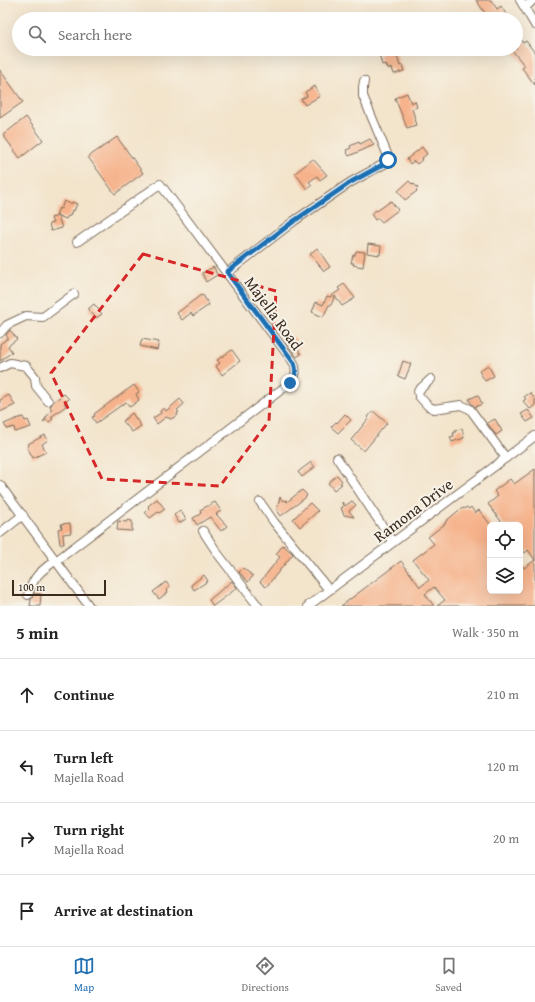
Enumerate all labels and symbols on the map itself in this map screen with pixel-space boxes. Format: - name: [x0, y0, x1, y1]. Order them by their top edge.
- route start: [379, 151, 397, 169]
- street label: Majella Road: [239, 271, 309, 355]
- route end: [281, 374, 299, 392]
- street label: Ramona Drive: [368, 472, 458, 548]
- scale bar: [12, 578, 106, 597]

